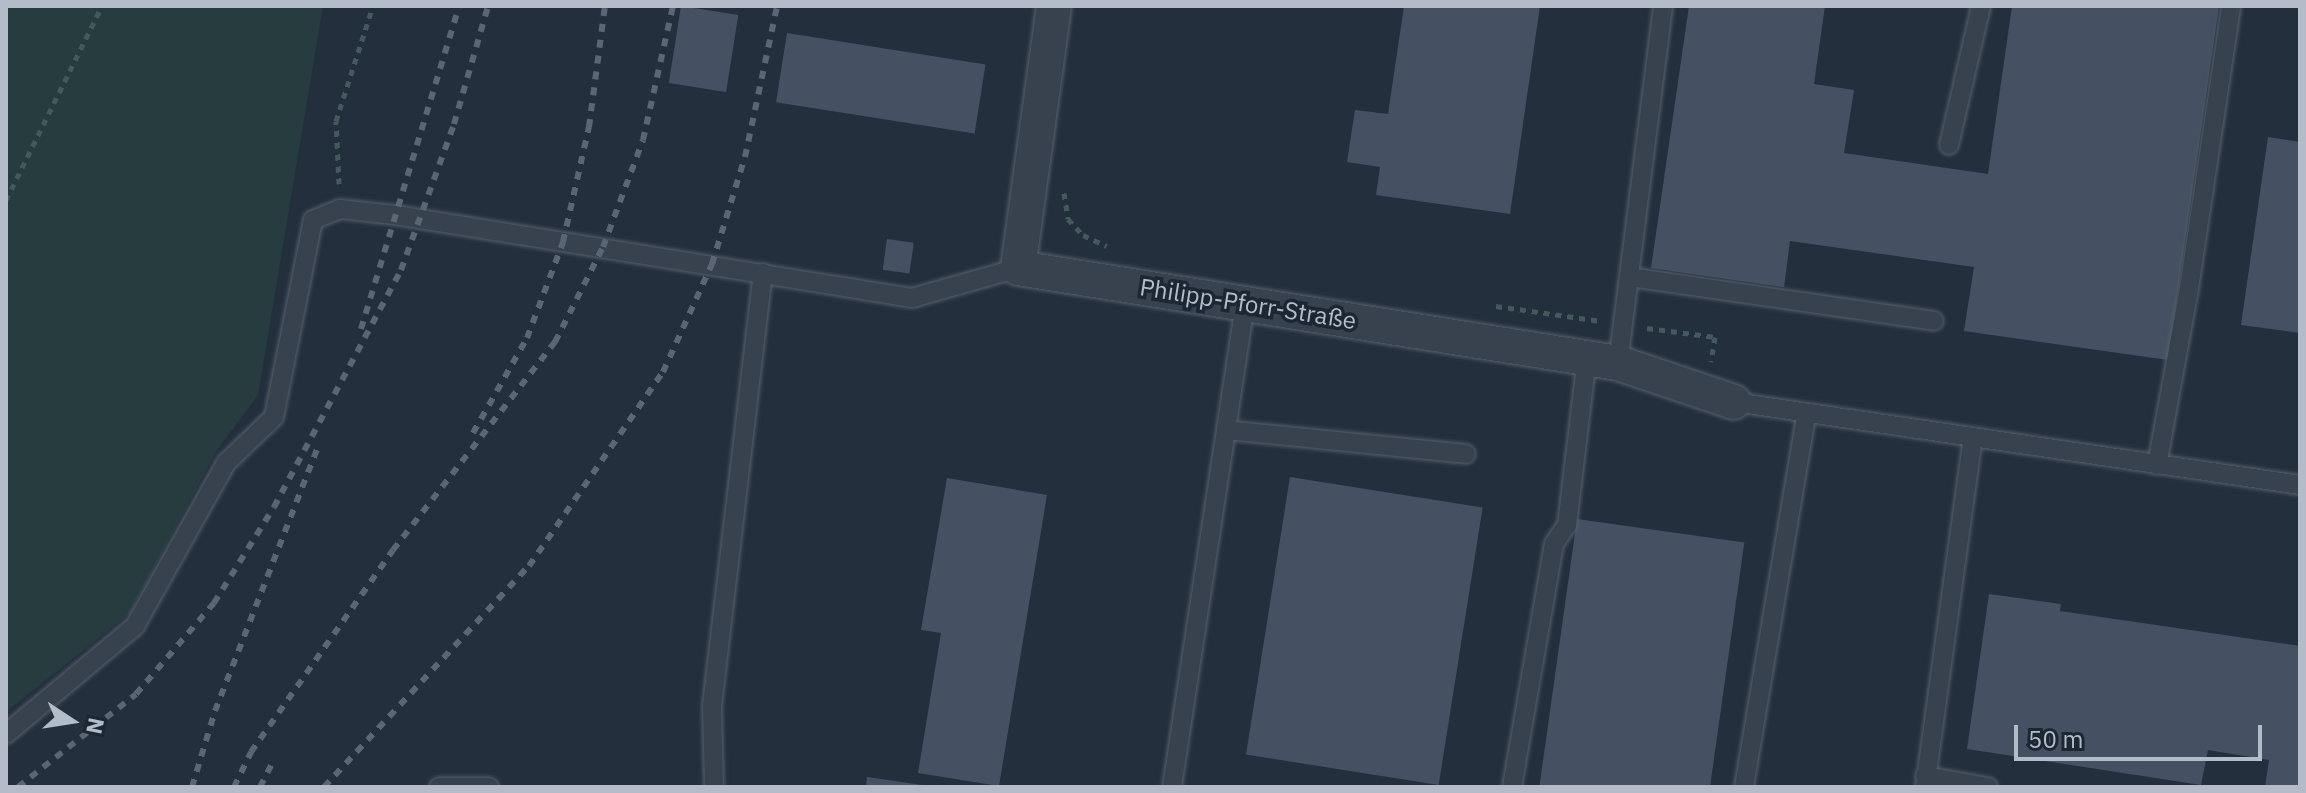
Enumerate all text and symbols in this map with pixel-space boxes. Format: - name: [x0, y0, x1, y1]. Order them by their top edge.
- street label: Philipp-Pforr-Straße: [1138, 273, 1358, 335]
- north arrow: [32, 681, 112, 761]
- scale bar: [2018, 709, 2266, 759]
- text: N: [80, 715, 112, 737]
- text: 50 m: [2028, 723, 2083, 755]

